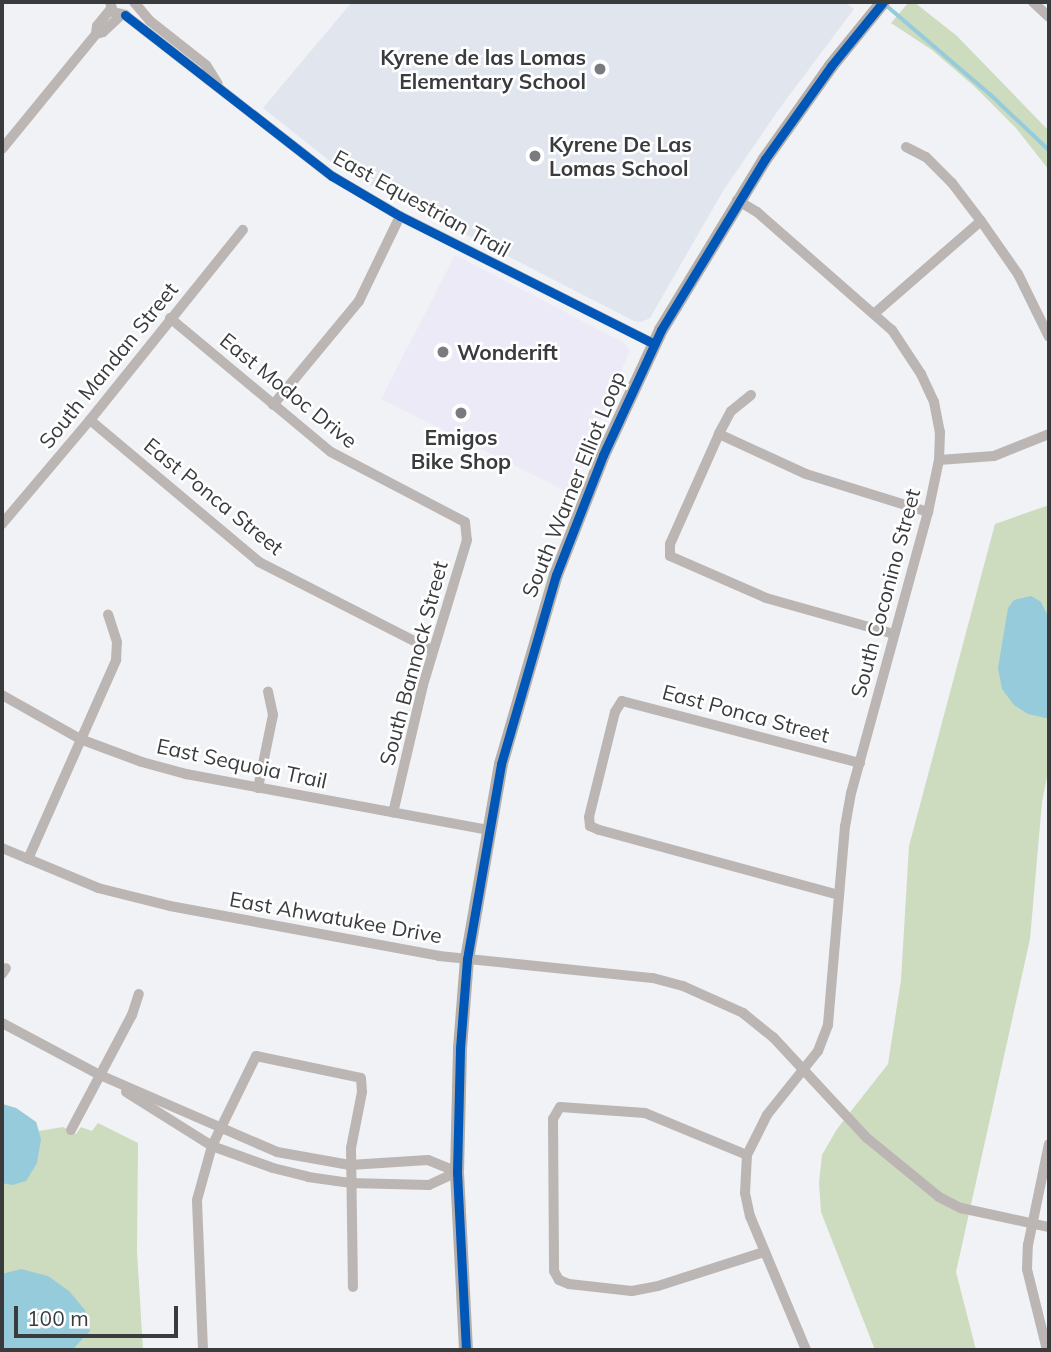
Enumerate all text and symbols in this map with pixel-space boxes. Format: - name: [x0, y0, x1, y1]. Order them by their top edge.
- place label: Kyrene de las Lomas Elementary School: [380, 44, 586, 94]
- marker: Kyrene de las Lomas Elementary School: [592, 61, 608, 77]
- place label: Kyrene De Las Lomas School: [549, 131, 692, 181]
- street label: East Equestrian Trail: [329, 144, 515, 262]
- marker: Kyrene De Las Lomas School: [527, 148, 543, 164]
- street label: South Mandan Street: [33, 277, 183, 453]
- street label: East Modoc Drive: [215, 327, 363, 453]
- place label: Wonderift: [457, 339, 558, 365]
- marker: Wonderift: [435, 344, 451, 360]
- street label: South Warner Elliot Loop: [516, 367, 630, 601]
- marker: Emigos Bike Shop: [453, 405, 469, 421]
- place label: Emigos Bike Shop: [411, 424, 511, 474]
- street label: East Ponca Street: [139, 432, 289, 560]
- street label: South Coconino Street: [845, 486, 925, 700]
- street label: South Bannock Street: [374, 558, 452, 768]
- street label: East Ponca Street: [660, 679, 832, 747]
- street label: East Sequoia Trail: [155, 733, 329, 793]
- street label: East Ahwatukee Drive: [228, 886, 444, 948]
- scale bar: [18, 1292, 182, 1336]
- text: 100 m: [27, 1305, 89, 1331]

